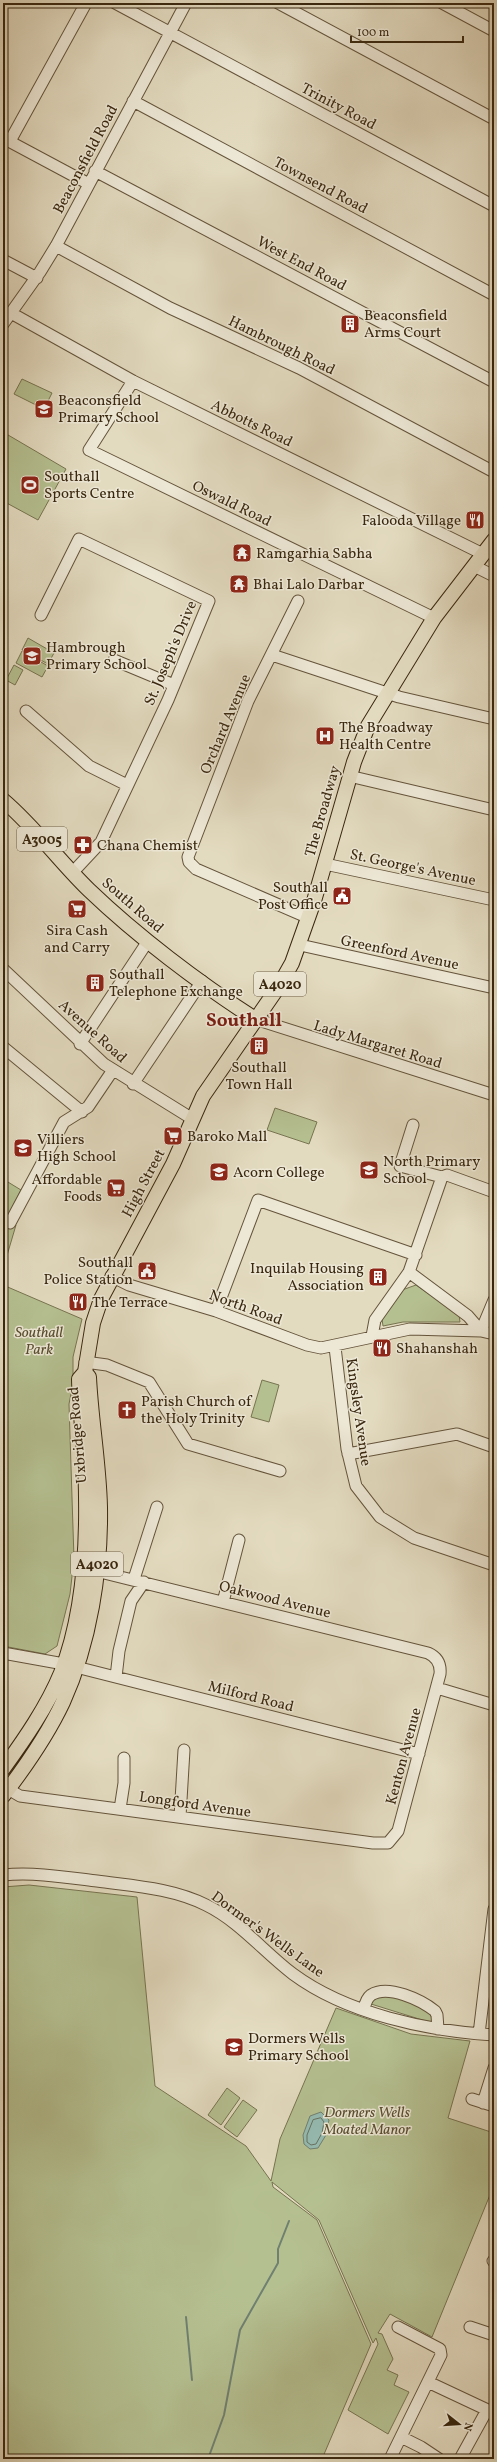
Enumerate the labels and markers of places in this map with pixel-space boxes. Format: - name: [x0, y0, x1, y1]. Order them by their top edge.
- place label: Beaconsfield Arms Court: [364, 306, 447, 344]
- building icon: Beaconsfield Arms Court: [339, 313, 361, 335]
- place label: Beaconsfield Primary School: [58, 391, 159, 429]
- school or university icon: Beaconsfield Primary School: [33, 398, 55, 420]
- place label: Southall Sports Centre: [44, 467, 134, 505]
- sports icon: Southall Sports Centre: [19, 474, 41, 496]
- restaurant icon: Falooda Village: [464, 509, 486, 531]
- place label: Falooda Village: [362, 511, 461, 532]
- temple icon: Ramgarhia Sabha: [231, 542, 253, 564]
- place label: Ramgarhia Sabha: [256, 544, 373, 565]
- temple icon: Bhai Lalo Darbar: [228, 573, 250, 595]
- place label: Bhai Lalo Darbar: [253, 575, 364, 596]
- place label: Hambrough Primary School: [46, 638, 147, 676]
- school or university icon: Hambrough Primary School: [21, 645, 43, 667]
- place label: The Broadway Health Centre: [339, 718, 433, 756]
- hospital icon: The Broadway Health Centre: [314, 725, 336, 747]
- pharmacy icon: Chana Chemist: [72, 834, 94, 856]
- place label: Chana Chemist: [97, 836, 198, 857]
- place label: Southall Post Office: [258, 878, 328, 916]
- public building icon: Southall Post Office: [331, 885, 353, 907]
- supermarket icon: Sira Cash and Carry: [66, 898, 88, 920]
- place label: Sira Cash and Carry: [44, 921, 110, 959]
- place label: Southall Telephone Exchange: [109, 965, 243, 1003]
- building icon: Southall Telephone Exchange: [84, 972, 106, 994]
- building icon: Southall Town Hall: [248, 1035, 270, 1057]
- place label: Southall Town Hall: [226, 1058, 292, 1096]
- supermarket icon: Baroko Mall: [162, 1125, 184, 1147]
- place label: Baroko Mall: [187, 1127, 267, 1148]
- place label: Villiers High School: [37, 1130, 116, 1168]
- school or university icon: Villiers High School: [12, 1137, 34, 1159]
- place label: North Primary School: [383, 1152, 480, 1190]
- school or university icon: North Primary School: [358, 1159, 380, 1181]
- school or university icon: Acorn College: [208, 1161, 230, 1183]
- place label: Acorn College: [233, 1163, 325, 1184]
- place label: Affordable Foods: [32, 1170, 102, 1208]
- supermarket icon: Affordable Foods: [105, 1177, 127, 1199]
- place label: Southall Police Station: [43, 1253, 133, 1291]
- place label: Inquilab Housing Association: [250, 1259, 364, 1297]
- public building icon: Southall Police Station: [136, 1260, 158, 1282]
- building icon: Inquilab Housing Association: [367, 1266, 389, 1288]
- restaurant icon: The Terrace: [67, 1291, 89, 1313]
- place label: The Terrace: [92, 1293, 168, 1314]
- restaurant icon: Shahanshah: [371, 1337, 393, 1359]
- place label: Shahanshah: [396, 1339, 478, 1360]
- place label: Parish Church of the Holy Trinity: [141, 1392, 253, 1430]
- church icon: Parish Church of the Holy Trinity: [116, 1399, 138, 1421]
- place label: Dormers Wells Primary School: [248, 2029, 349, 2067]
- school or university icon: Dormers Wells Primary School: [223, 2036, 245, 2058]

